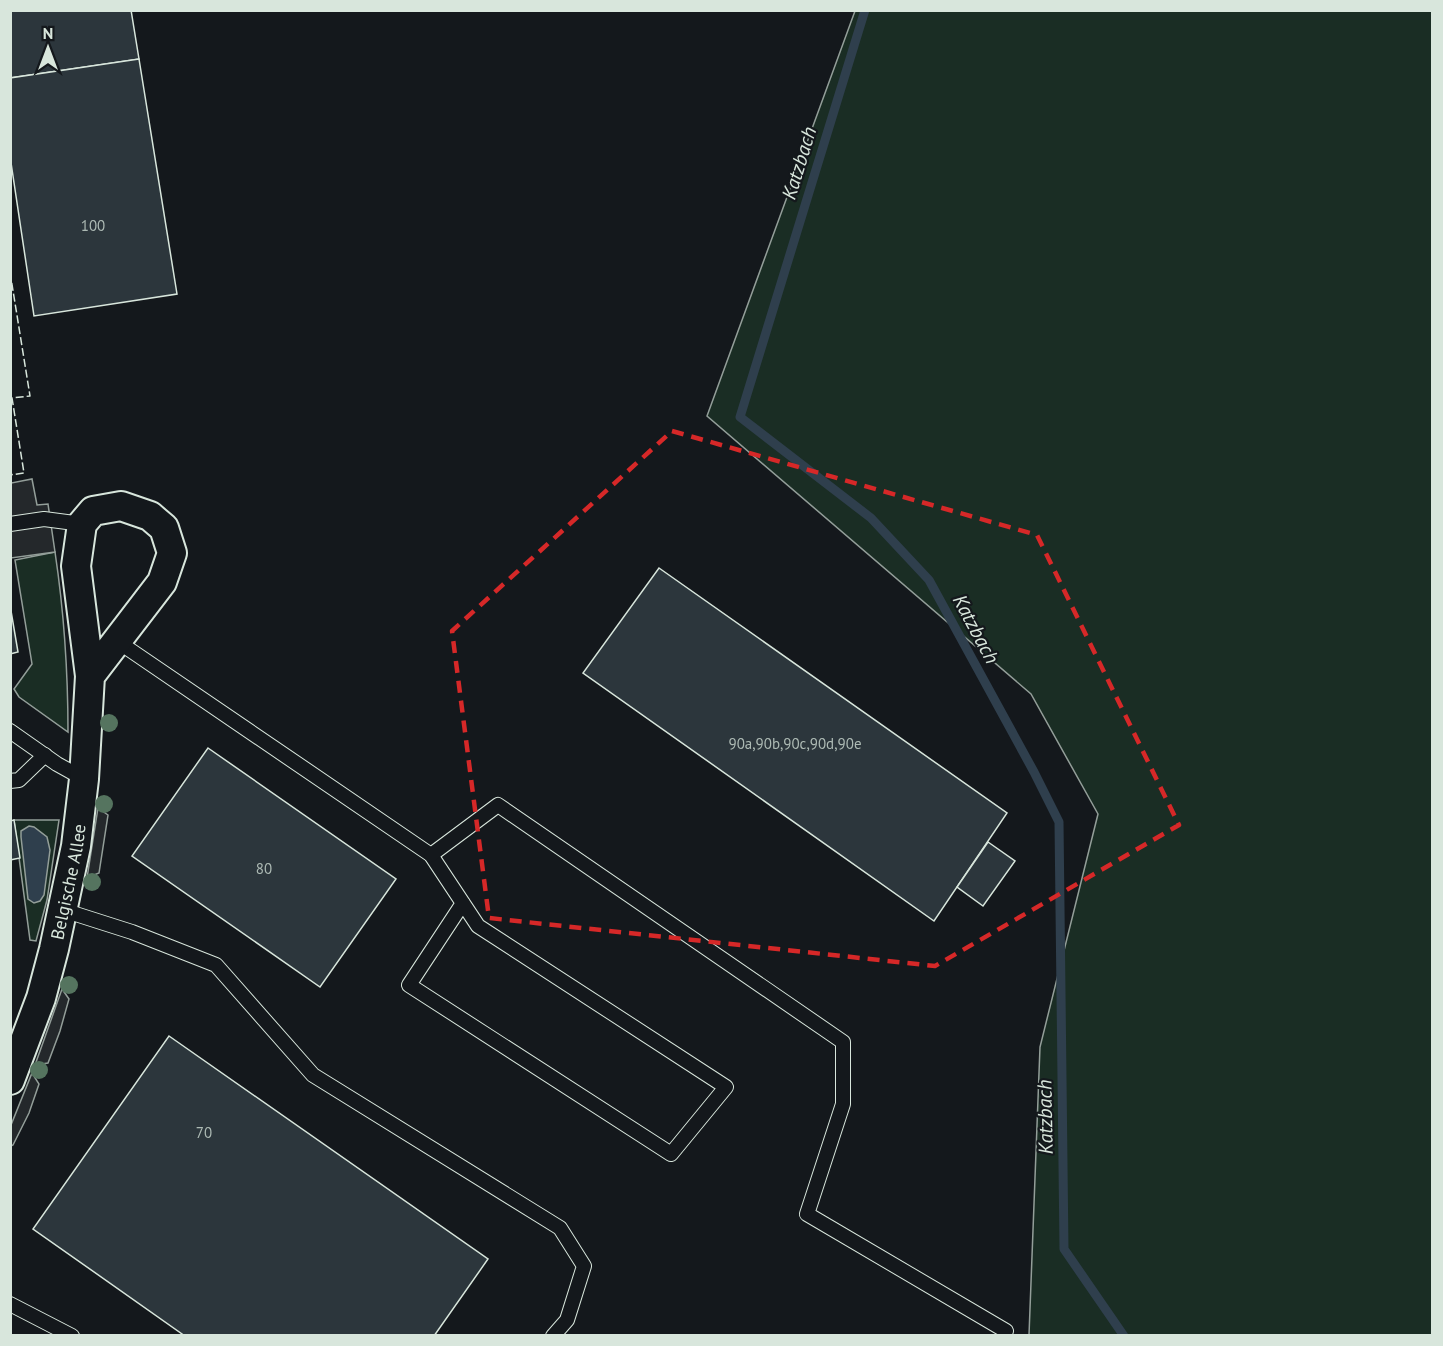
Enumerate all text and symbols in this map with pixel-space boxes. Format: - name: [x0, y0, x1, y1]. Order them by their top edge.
- north arrow: [18, 18, 78, 78]
- text: N: [43, 23, 53, 43]
- water label: Katzbach: [776, 123, 822, 203]
- house number: 100: [81, 216, 105, 235]
- water label: Katzbach: [947, 590, 1005, 668]
- house number: 90a,90b,90c,90d,90e: [728, 734, 862, 753]
- street label: Belgische Allee: [45, 823, 90, 942]
- house number: 80: [256, 859, 272, 878]
- water label: Katzbach: [1031, 1079, 1059, 1155]
- house number: 70: [196, 1123, 212, 1142]

